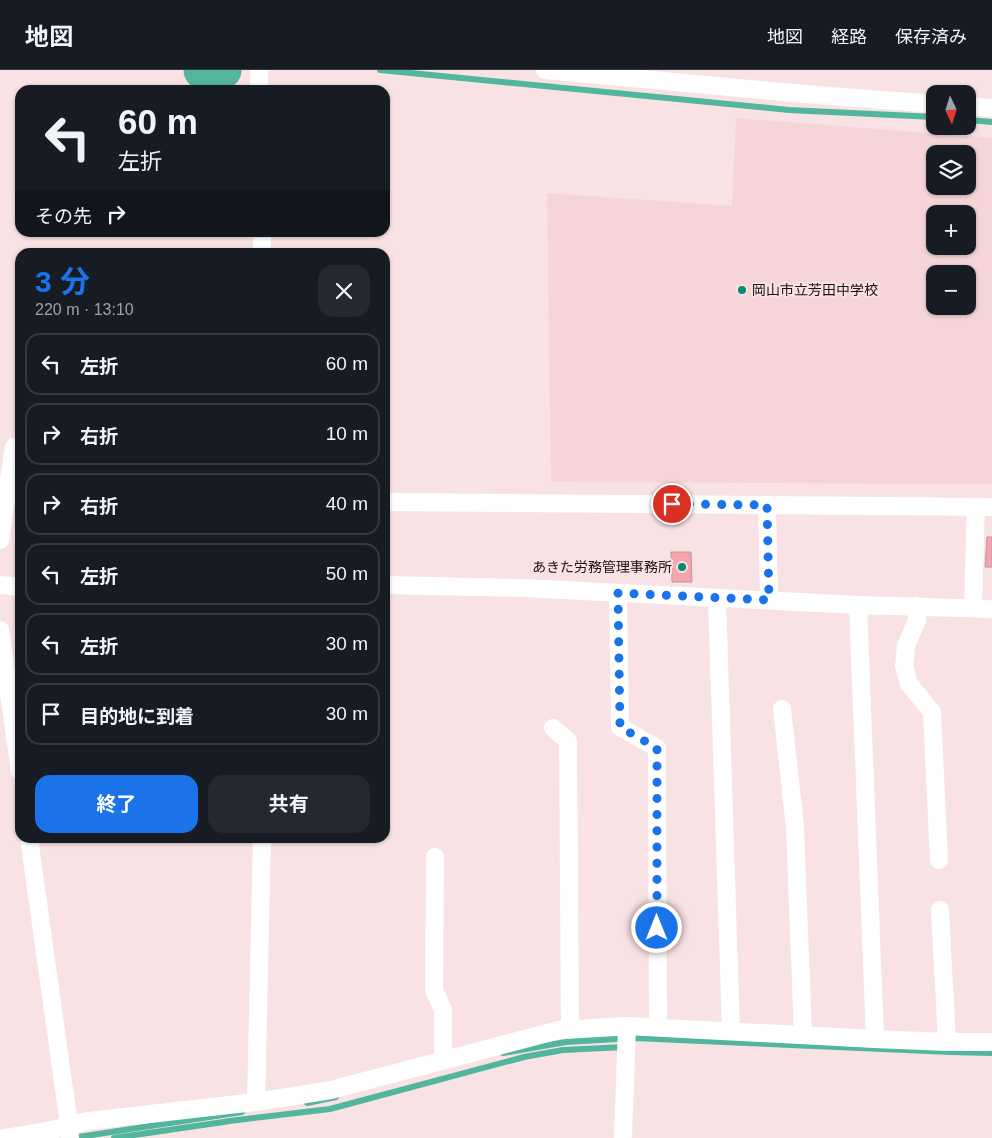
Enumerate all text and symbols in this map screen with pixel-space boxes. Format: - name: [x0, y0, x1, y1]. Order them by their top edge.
- text: 地図: [25, 23, 73, 50]
- text: 地図: [767, 27, 803, 47]
- text: 経路: [831, 27, 867, 47]
- text: 保存済み: [895, 27, 967, 47]
- north arrow: [926, 85, 976, 135]
- map controls: [926, 85, 976, 315]
- text: 60 m: [118, 102, 198, 141]
- icon: left: [35, 105, 100, 170]
- button: layers: [926, 145, 976, 195]
- text: 左折: [118, 149, 162, 174]
- icon: right: [102, 200, 130, 228]
- button: +: [926, 205, 976, 255]
- text: その先: [35, 206, 92, 227]
- text: 3 分: [35, 265, 90, 298]
- button: close: [318, 265, 370, 317]
- button: −: [926, 265, 976, 315]
- place label: 岡山市立芳田中学校: [752, 282, 878, 298]
- marker: 岡山市立芳田中学校: [736, 284, 748, 296]
- text: 220 m · 13:10: [35, 301, 134, 318]
- icon: left: [37, 350, 65, 378]
- text: 60 m: [326, 353, 368, 374]
- text: 左折: [80, 356, 118, 377]
- icon: right: [37, 420, 65, 448]
- text: 10 m: [326, 423, 368, 444]
- text: 右折: [80, 426, 118, 447]
- pin: [651, 483, 693, 525]
- icon: right: [37, 490, 65, 518]
- icon: arrive: [658, 490, 686, 518]
- text: 40 m: [326, 493, 368, 514]
- text: 右折: [80, 496, 118, 517]
- place label: あきた労務管理事務所: [532, 559, 672, 575]
- icon: left: [37, 560, 65, 588]
- marker: あきた労務管理事務所: [676, 561, 688, 573]
- text: 50 m: [326, 563, 368, 584]
- text: 左折: [80, 566, 118, 587]
- icon: left: [37, 630, 65, 658]
- text: 30 m: [326, 633, 368, 654]
- text: 左折: [80, 636, 118, 657]
- icon: arrive: [37, 700, 65, 728]
- text: 30 m: [326, 703, 368, 724]
- text: 目的地に到着: [80, 706, 194, 727]
- button: 終了: [35, 775, 198, 833]
- button: 共有: [208, 775, 370, 833]
- position arrow: [630, 901, 682, 953]

